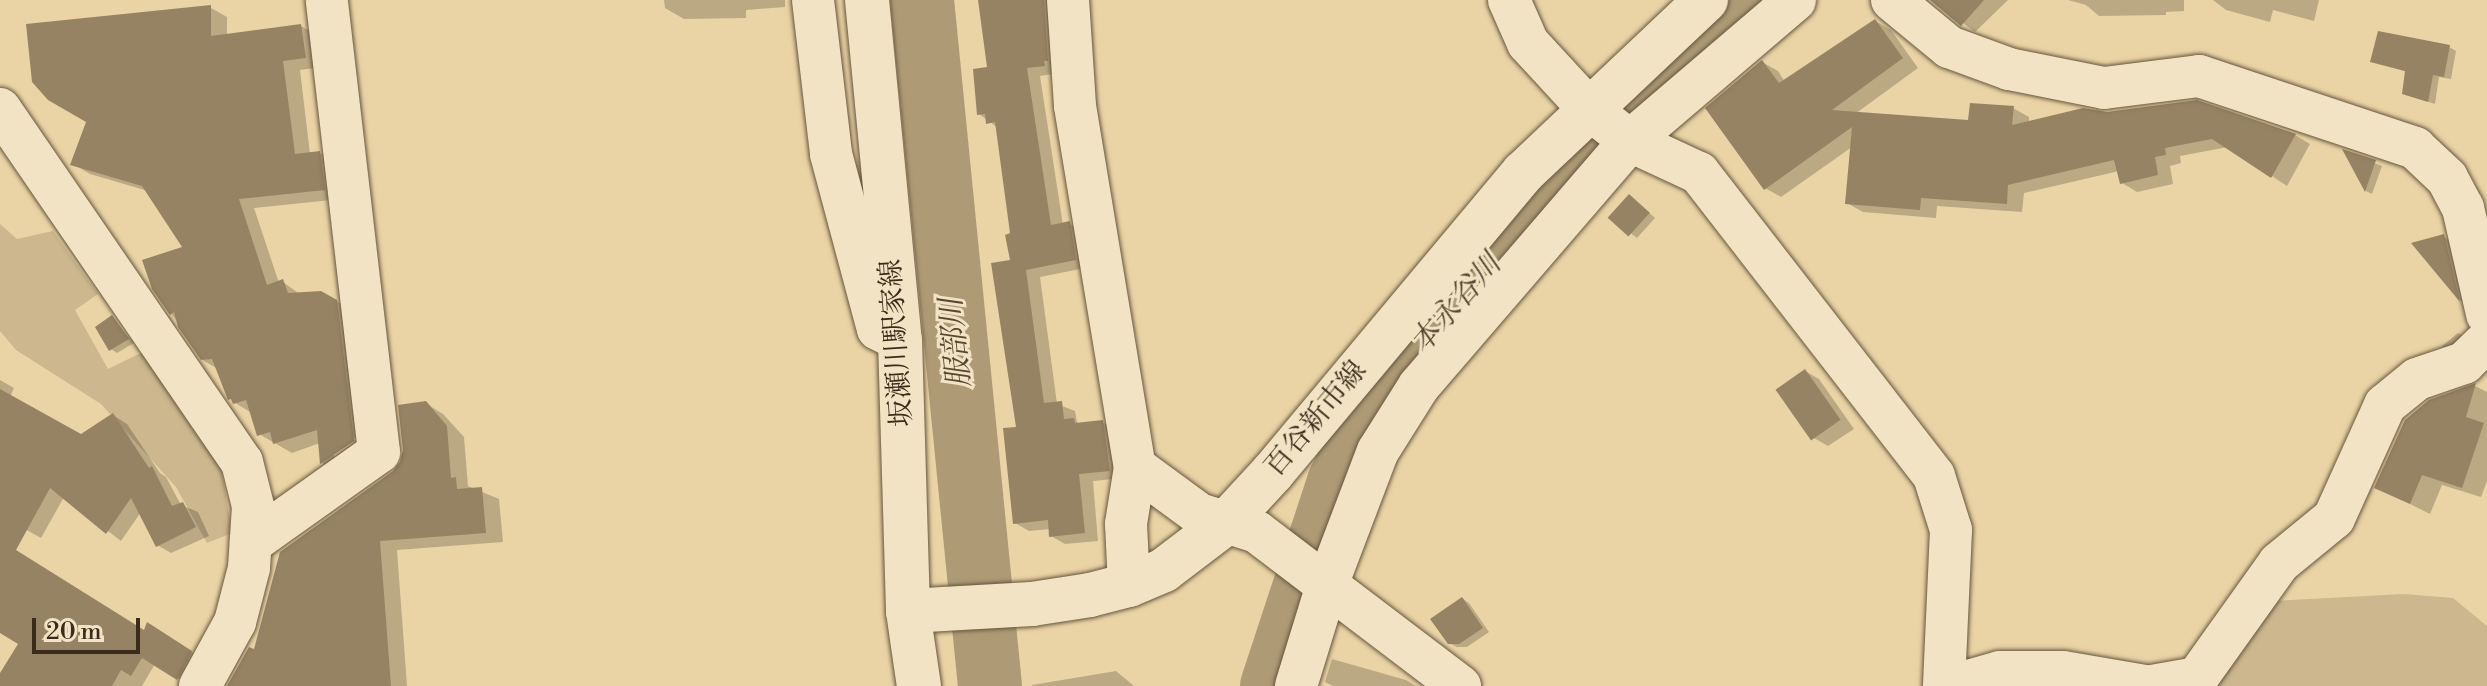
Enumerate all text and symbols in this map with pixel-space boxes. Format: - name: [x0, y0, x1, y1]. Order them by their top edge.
- water label: 本永谷川: [1403, 247, 1509, 361]
- street label: 坂瀬川駅家線: [874, 258, 920, 428]
- water label: 服部川: [933, 296, 979, 390]
- street label: 百谷新市線: [1258, 355, 1374, 483]
- scale bar: [36, 602, 144, 652]
- text: 20 m: [46, 617, 102, 647]

